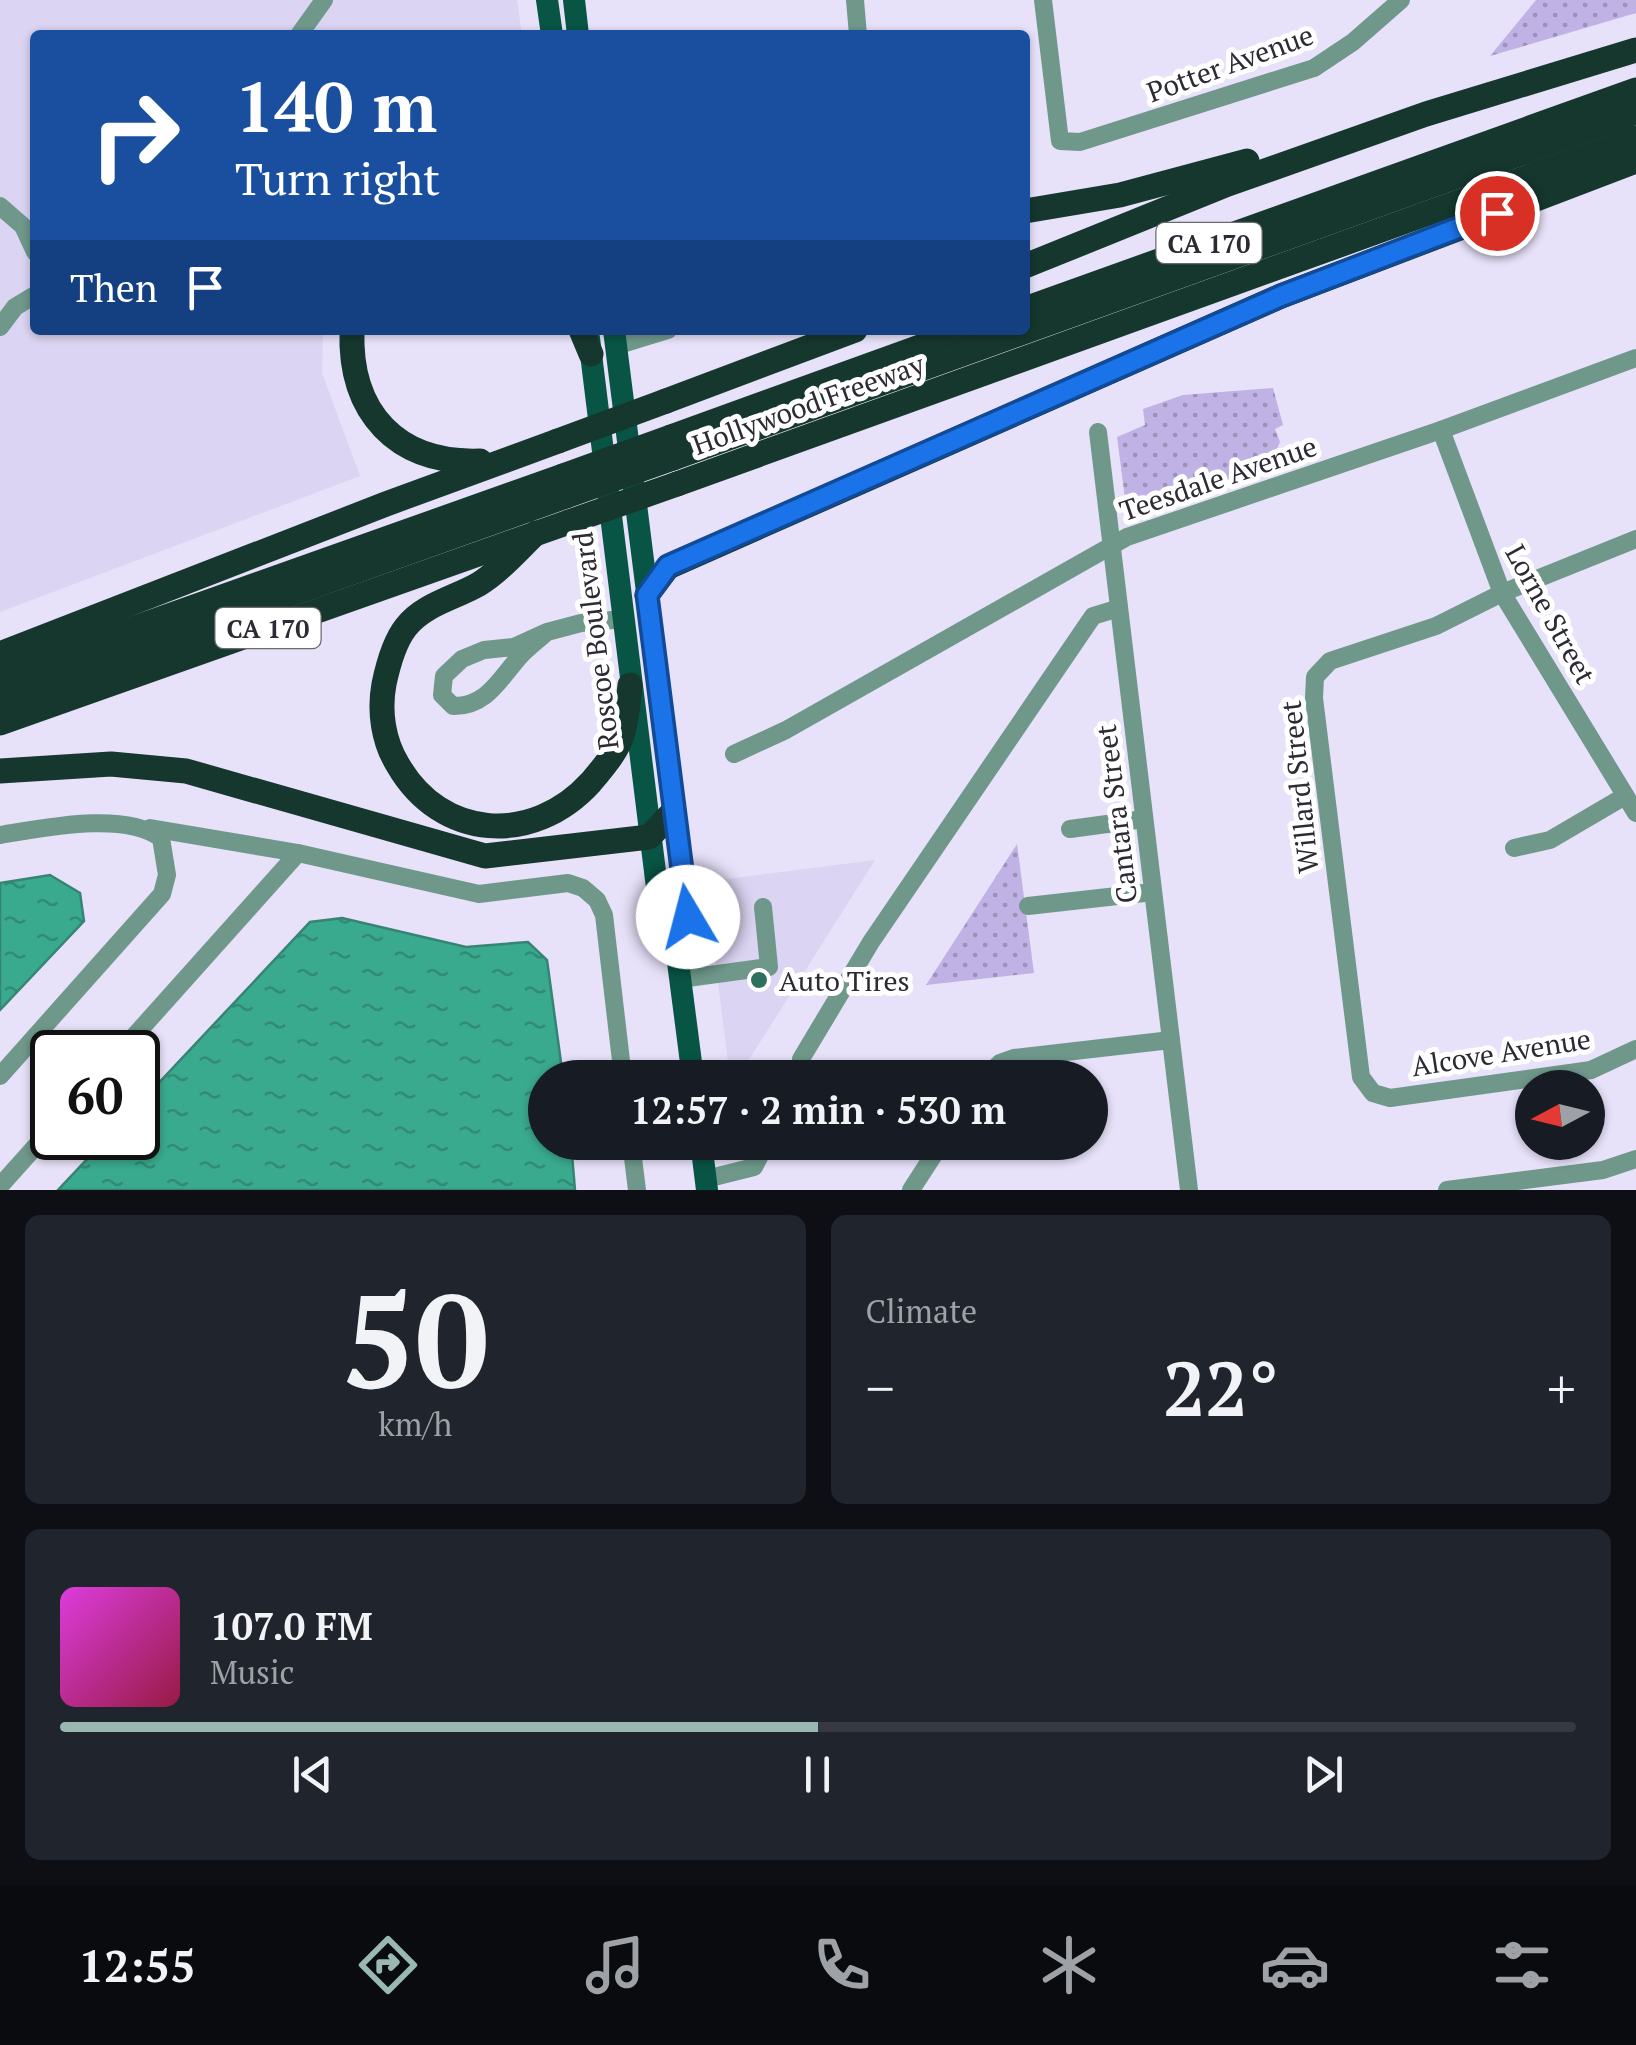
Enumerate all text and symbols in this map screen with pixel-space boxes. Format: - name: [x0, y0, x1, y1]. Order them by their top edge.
- street label: Potter Avenue: [1142, 16, 1318, 110]
- text: 140 m: [235, 59, 437, 152]
- icon: right: [70, 70, 200, 200]
- text: Turn right: [235, 148, 440, 208]
- pin: [1455, 171, 1540, 256]
- icon: arrive: [1470, 186, 1525, 241]
- road number: CA 170: [1156, 223, 1262, 263]
- icon: arrive: [178, 260, 233, 315]
- text: Then: [70, 263, 158, 313]
- street label: Hollywood Freeway: [687, 345, 930, 463]
- street label: Teesdale Avenue: [1115, 427, 1321, 529]
- street label: Roscoe Boulevard: [563, 530, 627, 752]
- street label: Lorne Street: [1498, 538, 1605, 691]
- road number: CA 170: [216, 608, 320, 648]
- street label: Willard Street: [1271, 698, 1326, 875]
- street label: Cantara Street: [1087, 722, 1145, 905]
- position arrow: [636, 865, 740, 969]
- place label: Auto Tires: [779, 962, 910, 999]
- marker: Auto Tires: [748, 969, 770, 991]
- street label: Alcove Avenue: [1409, 1020, 1593, 1084]
- speed limit sign: 60: [30, 1030, 160, 1160]
- north arrow: [1515, 1070, 1605, 1160]
- map controls: [1515, 1070, 1605, 1160]
- text: 12:57 · 2 min · 530 m: [630, 1085, 1006, 1135]
- text: 50: [342, 1252, 489, 1424]
- text: Climate: [866, 1290, 977, 1332]
- text: 22°: [1163, 1338, 1279, 1437]
- text: −: [866, 1351, 895, 1424]
- text: +: [1547, 1351, 1576, 1424]
- text: km/h: [378, 1403, 452, 1445]
- text: 107.0 FM: [210, 1601, 373, 1651]
- text: Music: [210, 1651, 295, 1693]
- icon: previous: [285, 1747, 340, 1802]
- icon: pause: [790, 1747, 845, 1802]
- icon: next: [1296, 1747, 1351, 1802]
- icon: directions: [353, 1930, 423, 2000]
- icon: music: [580, 1930, 650, 2000]
- icon: phone: [807, 1930, 877, 2000]
- icon: climate: [1034, 1930, 1104, 2000]
- icon: car: [1260, 1930, 1330, 2000]
- icon: filters: [1487, 1930, 1557, 2000]
- text: 12:55: [78, 1935, 196, 1995]

